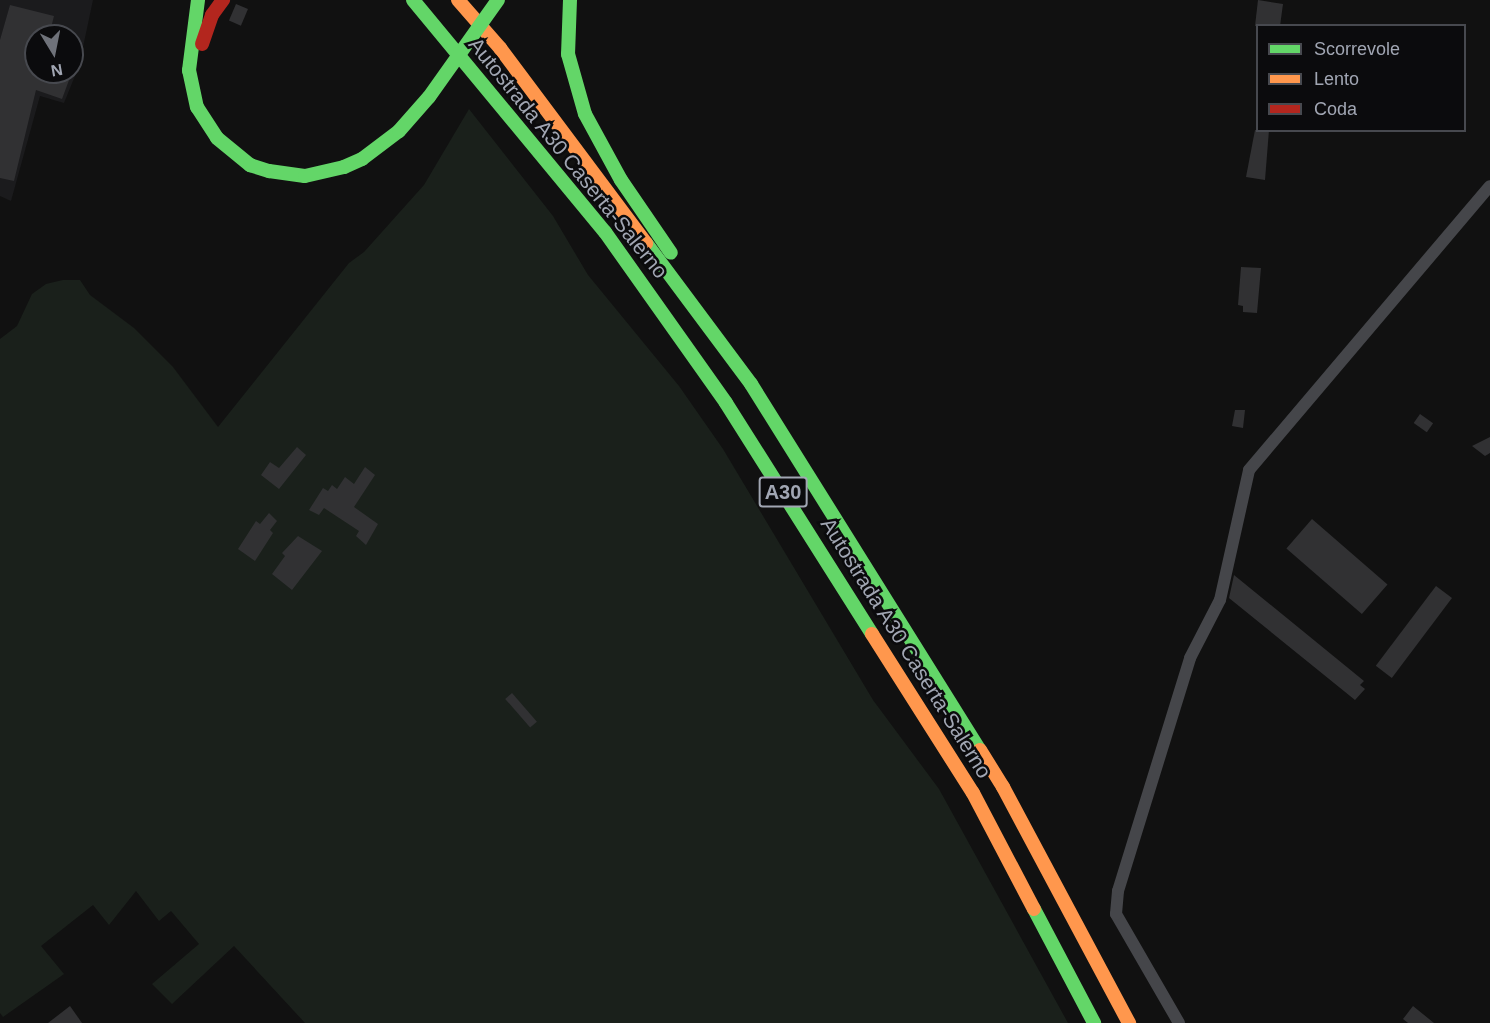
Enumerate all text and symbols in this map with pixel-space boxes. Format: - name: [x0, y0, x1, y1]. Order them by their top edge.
- north arrow: [24, 24, 84, 84]
- legend: [1256, 24, 1466, 132]
- street label: Autostrada A30 Caserta-Salerno: [463, 32, 673, 284]
- text: Scorrevole: [1314, 39, 1400, 59]
- text: N: [50, 61, 64, 80]
- text: Lento: [1314, 69, 1359, 89]
- text: Coda: [1314, 99, 1357, 119]
- road number: A30: [758, 475, 808, 509]
- street label: Autostrada A30 Caserta-Salerno: [815, 513, 997, 783]

